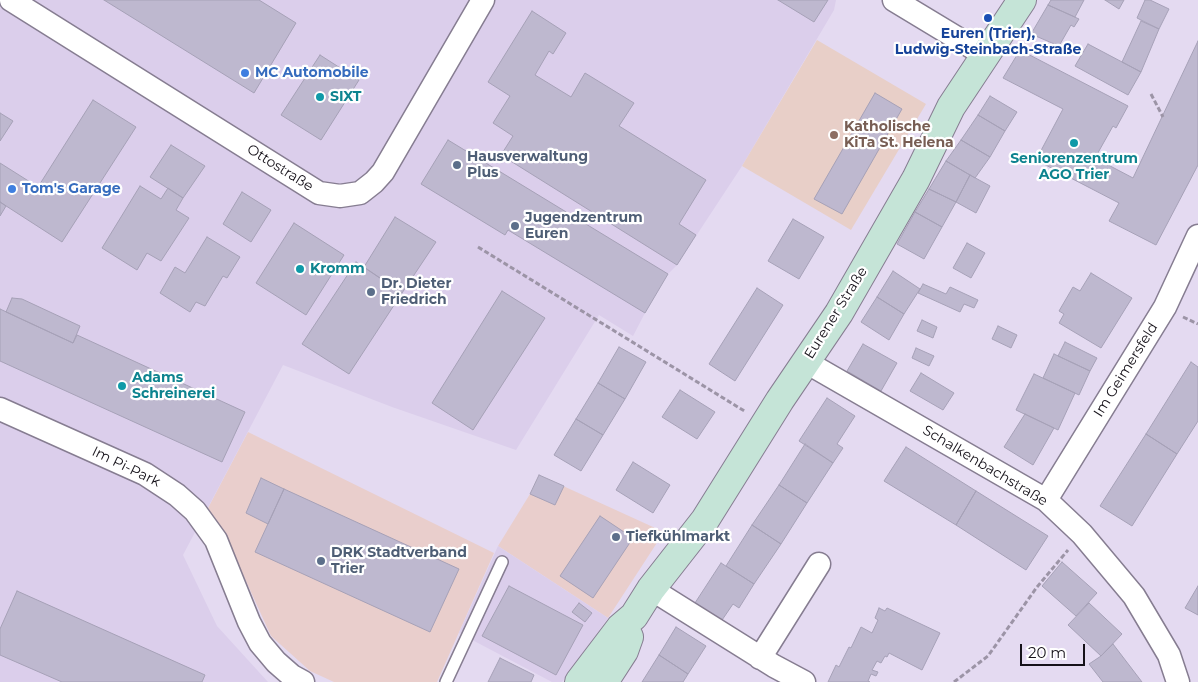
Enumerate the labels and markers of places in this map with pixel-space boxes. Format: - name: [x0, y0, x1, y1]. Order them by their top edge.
- marker: Euren (Trier), Ludwig-Steinbach-Straße: [982, 12, 994, 24]
- place label: Euren (Trier), Ludwig-Steinbach-Straße: [895, 26, 1081, 58]
- place label: MC Automobile: [255, 65, 369, 81]
- marker: MC Automobile: [239, 67, 251, 79]
- place label: SIXT: [330, 89, 361, 105]
- marker: SIXT: [314, 91, 326, 103]
- place label: Katholische KiTa St. Helena: [844, 119, 954, 152]
- marker: Katholische KiTa St. Helena: [828, 129, 840, 141]
- marker: Seniorenzentrum AGO Trier: [1068, 137, 1080, 149]
- place label: Hausverwaltung Plus: [467, 149, 588, 182]
- place label: Seniorenzentrum AGO Trier: [1010, 151, 1138, 184]
- marker: Hausverwaltung Plus: [451, 159, 463, 171]
- place label: Tom's Garage: [22, 181, 121, 197]
- marker: Tom's Garage: [6, 183, 18, 195]
- place label: Jugendzentrum Euren: [525, 210, 643, 242]
- marker: Jugendzentrum Euren: [509, 220, 521, 232]
- place label: Kromm: [310, 261, 365, 277]
- marker: Kromm: [294, 263, 306, 275]
- place label: Dr. Dieter Friedrich: [381, 276, 451, 308]
- marker: Dr. Dieter Friedrich: [365, 286, 377, 298]
- place label: Adams Schreinerei: [132, 370, 215, 402]
- marker: Adams Schreinerei: [116, 380, 128, 392]
- place label: Tiefkühlmarkt: [626, 529, 730, 545]
- marker: Tiefkühlmarkt: [610, 531, 622, 543]
- place label: DRK Stadtverband Trier: [331, 545, 467, 578]
- marker: DRK Stadtverband Trier: [315, 555, 327, 567]

